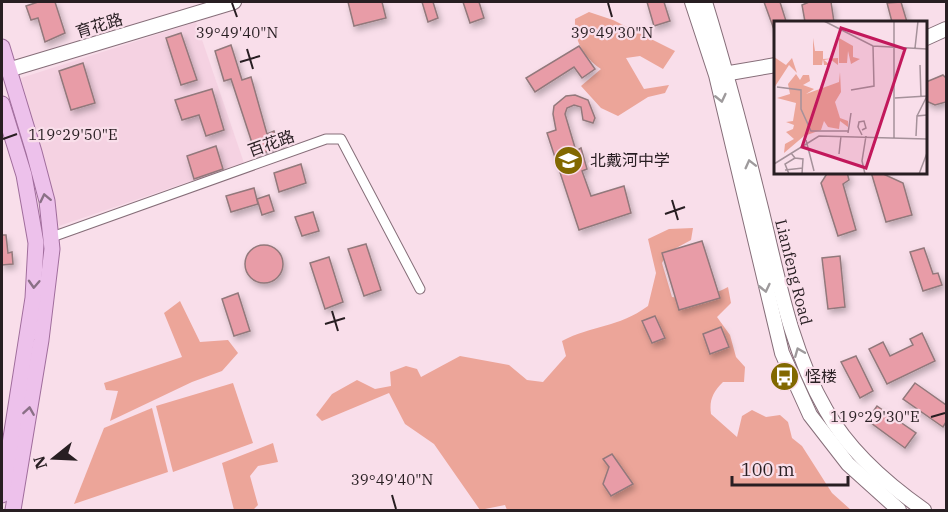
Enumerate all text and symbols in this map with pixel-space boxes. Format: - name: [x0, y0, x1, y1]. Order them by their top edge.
- street label: 育花路: [73, 8, 125, 42]
- inset map: [774, 21, 927, 174]
- text: 39°49'40"N: [196, 23, 278, 42]
- text: 39°49'30"N: [571, 23, 653, 42]
- one-way arrow: [714, 93, 727, 103]
- text: 119°29'50"E: [28, 125, 118, 144]
- street label: 百花路: [245, 125, 297, 161]
- school or university icon: 北戴河中学: [553, 144, 585, 176]
- place label: 北戴河中学: [590, 150, 670, 170]
- one-way arrow: [744, 159, 757, 169]
- one-way arrow: [40, 193, 53, 203]
- street label: Lianfeng Road: [771, 217, 817, 327]
- one-way arrow: [28, 279, 41, 288]
- one-way arrow: [758, 283, 771, 293]
- one-way arrow: [794, 347, 806, 358]
- bus stop icon: 怪楼: [768, 360, 800, 392]
- place label: 怪楼: [805, 366, 837, 386]
- one-way arrow: [23, 407, 35, 416]
- text: 119°29'30"E: [830, 407, 920, 426]
- north arrow: [24, 428, 84, 488]
- scale bar: [732, 449, 848, 487]
- text: N: [28, 454, 51, 472]
- text: 100 m: [741, 458, 795, 481]
- text: 39°49'40"N: [351, 470, 433, 489]

